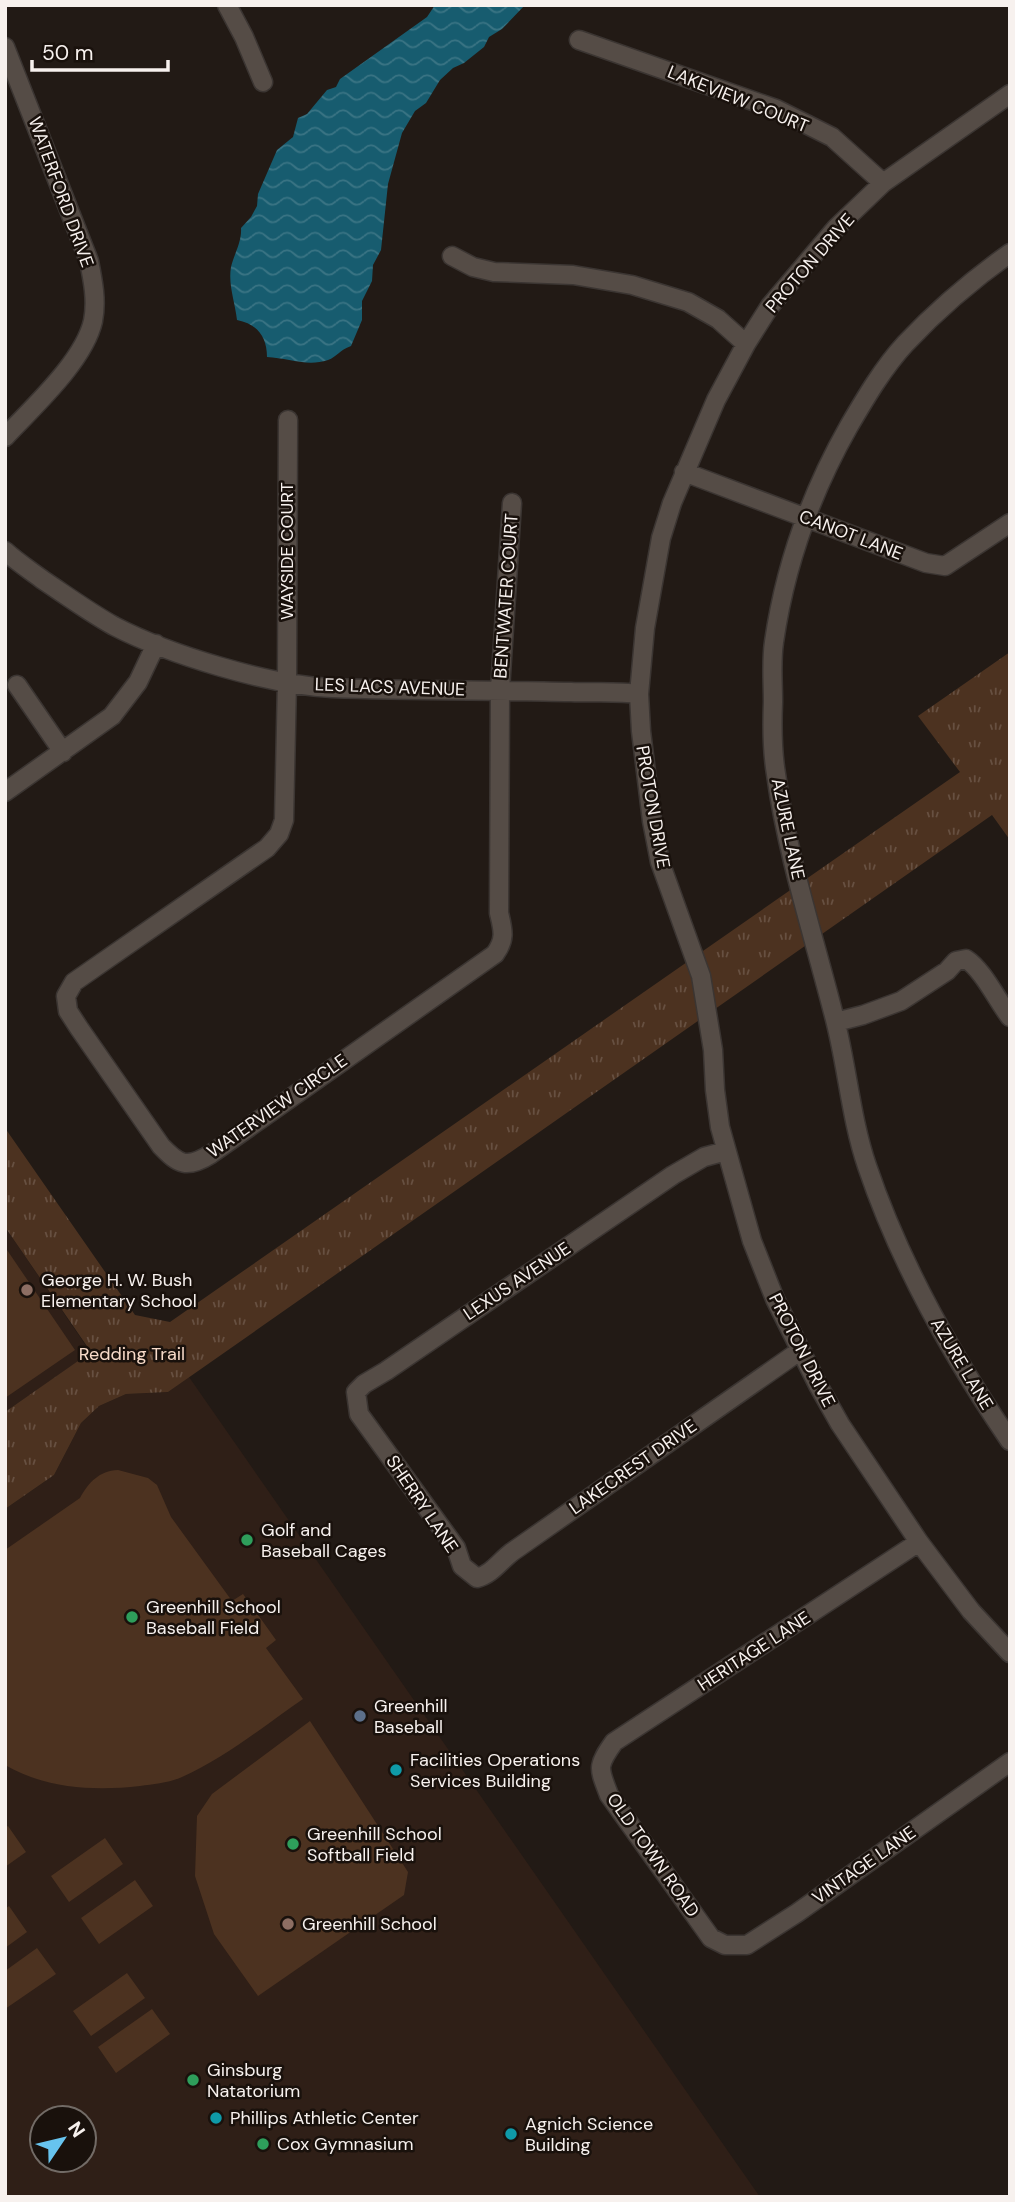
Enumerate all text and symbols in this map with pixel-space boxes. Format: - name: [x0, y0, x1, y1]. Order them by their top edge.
- scale bar: [32, 28, 168, 72]
- text: 50 m: [42, 39, 93, 67]
- street label: LAKEVIEW COURT: [664, 60, 812, 138]
- street label: WATERFORD DRIVE: [23, 113, 99, 271]
- street label: PROTON DRIVE: [760, 208, 860, 318]
- street label: WAYSIDE COURT: [275, 482, 299, 620]
- street label: CANOT LANE: [796, 504, 906, 566]
- street label: BENTWATER COURT: [488, 513, 524, 679]
- street label: LES LACS AVENUE: [314, 672, 466, 702]
- street label: PROTON DRIVE: [630, 744, 676, 870]
- street label: AZURE LANE: [766, 776, 810, 882]
- street label: WATERVIEW CIRCLE: [202, 1049, 352, 1163]
- street label: LEXUS AVENUE: [459, 1236, 575, 1326]
- place label: George H. W. Bush Elementary School: [41, 1268, 197, 1313]
- marker: George H. W. Bush Elementary School: [19, 1282, 35, 1298]
- street label: PROTON DRIVE: [763, 1289, 841, 1411]
- street label: AZURE LANE: [925, 1314, 999, 1414]
- park label: Redding Trail: [79, 1342, 185, 1366]
- street label: LAKECREST DRIVE: [565, 1414, 701, 1520]
- street label: SHERRY LANE: [380, 1450, 464, 1558]
- place label: Golf and Baseball Cages: [261, 1518, 386, 1563]
- marker: Golf and Baseball Cages: [239, 1532, 255, 1548]
- place label: Greenhill School Baseball Field: [146, 1595, 281, 1640]
- street label: HERITAGE LANE: [693, 1606, 815, 1696]
- marker: Greenhill School Baseball Field: [124, 1609, 140, 1625]
- place label: Greenhill Baseball: [374, 1694, 447, 1739]
- marker: Greenhill Baseball: [352, 1708, 368, 1724]
- place label: Facilities Operations Services Building: [410, 1748, 580, 1793]
- marker: Facilities Operations Services Building: [388, 1762, 404, 1778]
- street label: OLD TOWN ROAD: [601, 1788, 705, 1922]
- street label: VINTAGE LANE: [807, 1820, 921, 1910]
- place label: Greenhill School Softball Field: [307, 1822, 442, 1867]
- marker: Greenhill School Softball Field: [285, 1836, 301, 1852]
- place label: Greenhill School: [302, 1912, 437, 1936]
- marker: Greenhill School: [280, 1916, 296, 1932]
- place label: Ginsburg Natatorium: [207, 2058, 300, 2103]
- marker: Ginsburg Natatorium: [185, 2072, 201, 2088]
- north arrow: [28, 2104, 98, 2174]
- place label: Phillips Athletic Center: [230, 2106, 419, 2130]
- marker: Phillips Athletic Center: [208, 2110, 224, 2126]
- place label: Agnich Science Building: [525, 2112, 653, 2157]
- text: N: [62, 2117, 91, 2142]
- marker: Agnich Science Building: [503, 2126, 519, 2142]
- place label: Cox Gymnasium: [277, 2132, 413, 2156]
- marker: Cox Gymnasium: [255, 2136, 271, 2152]

